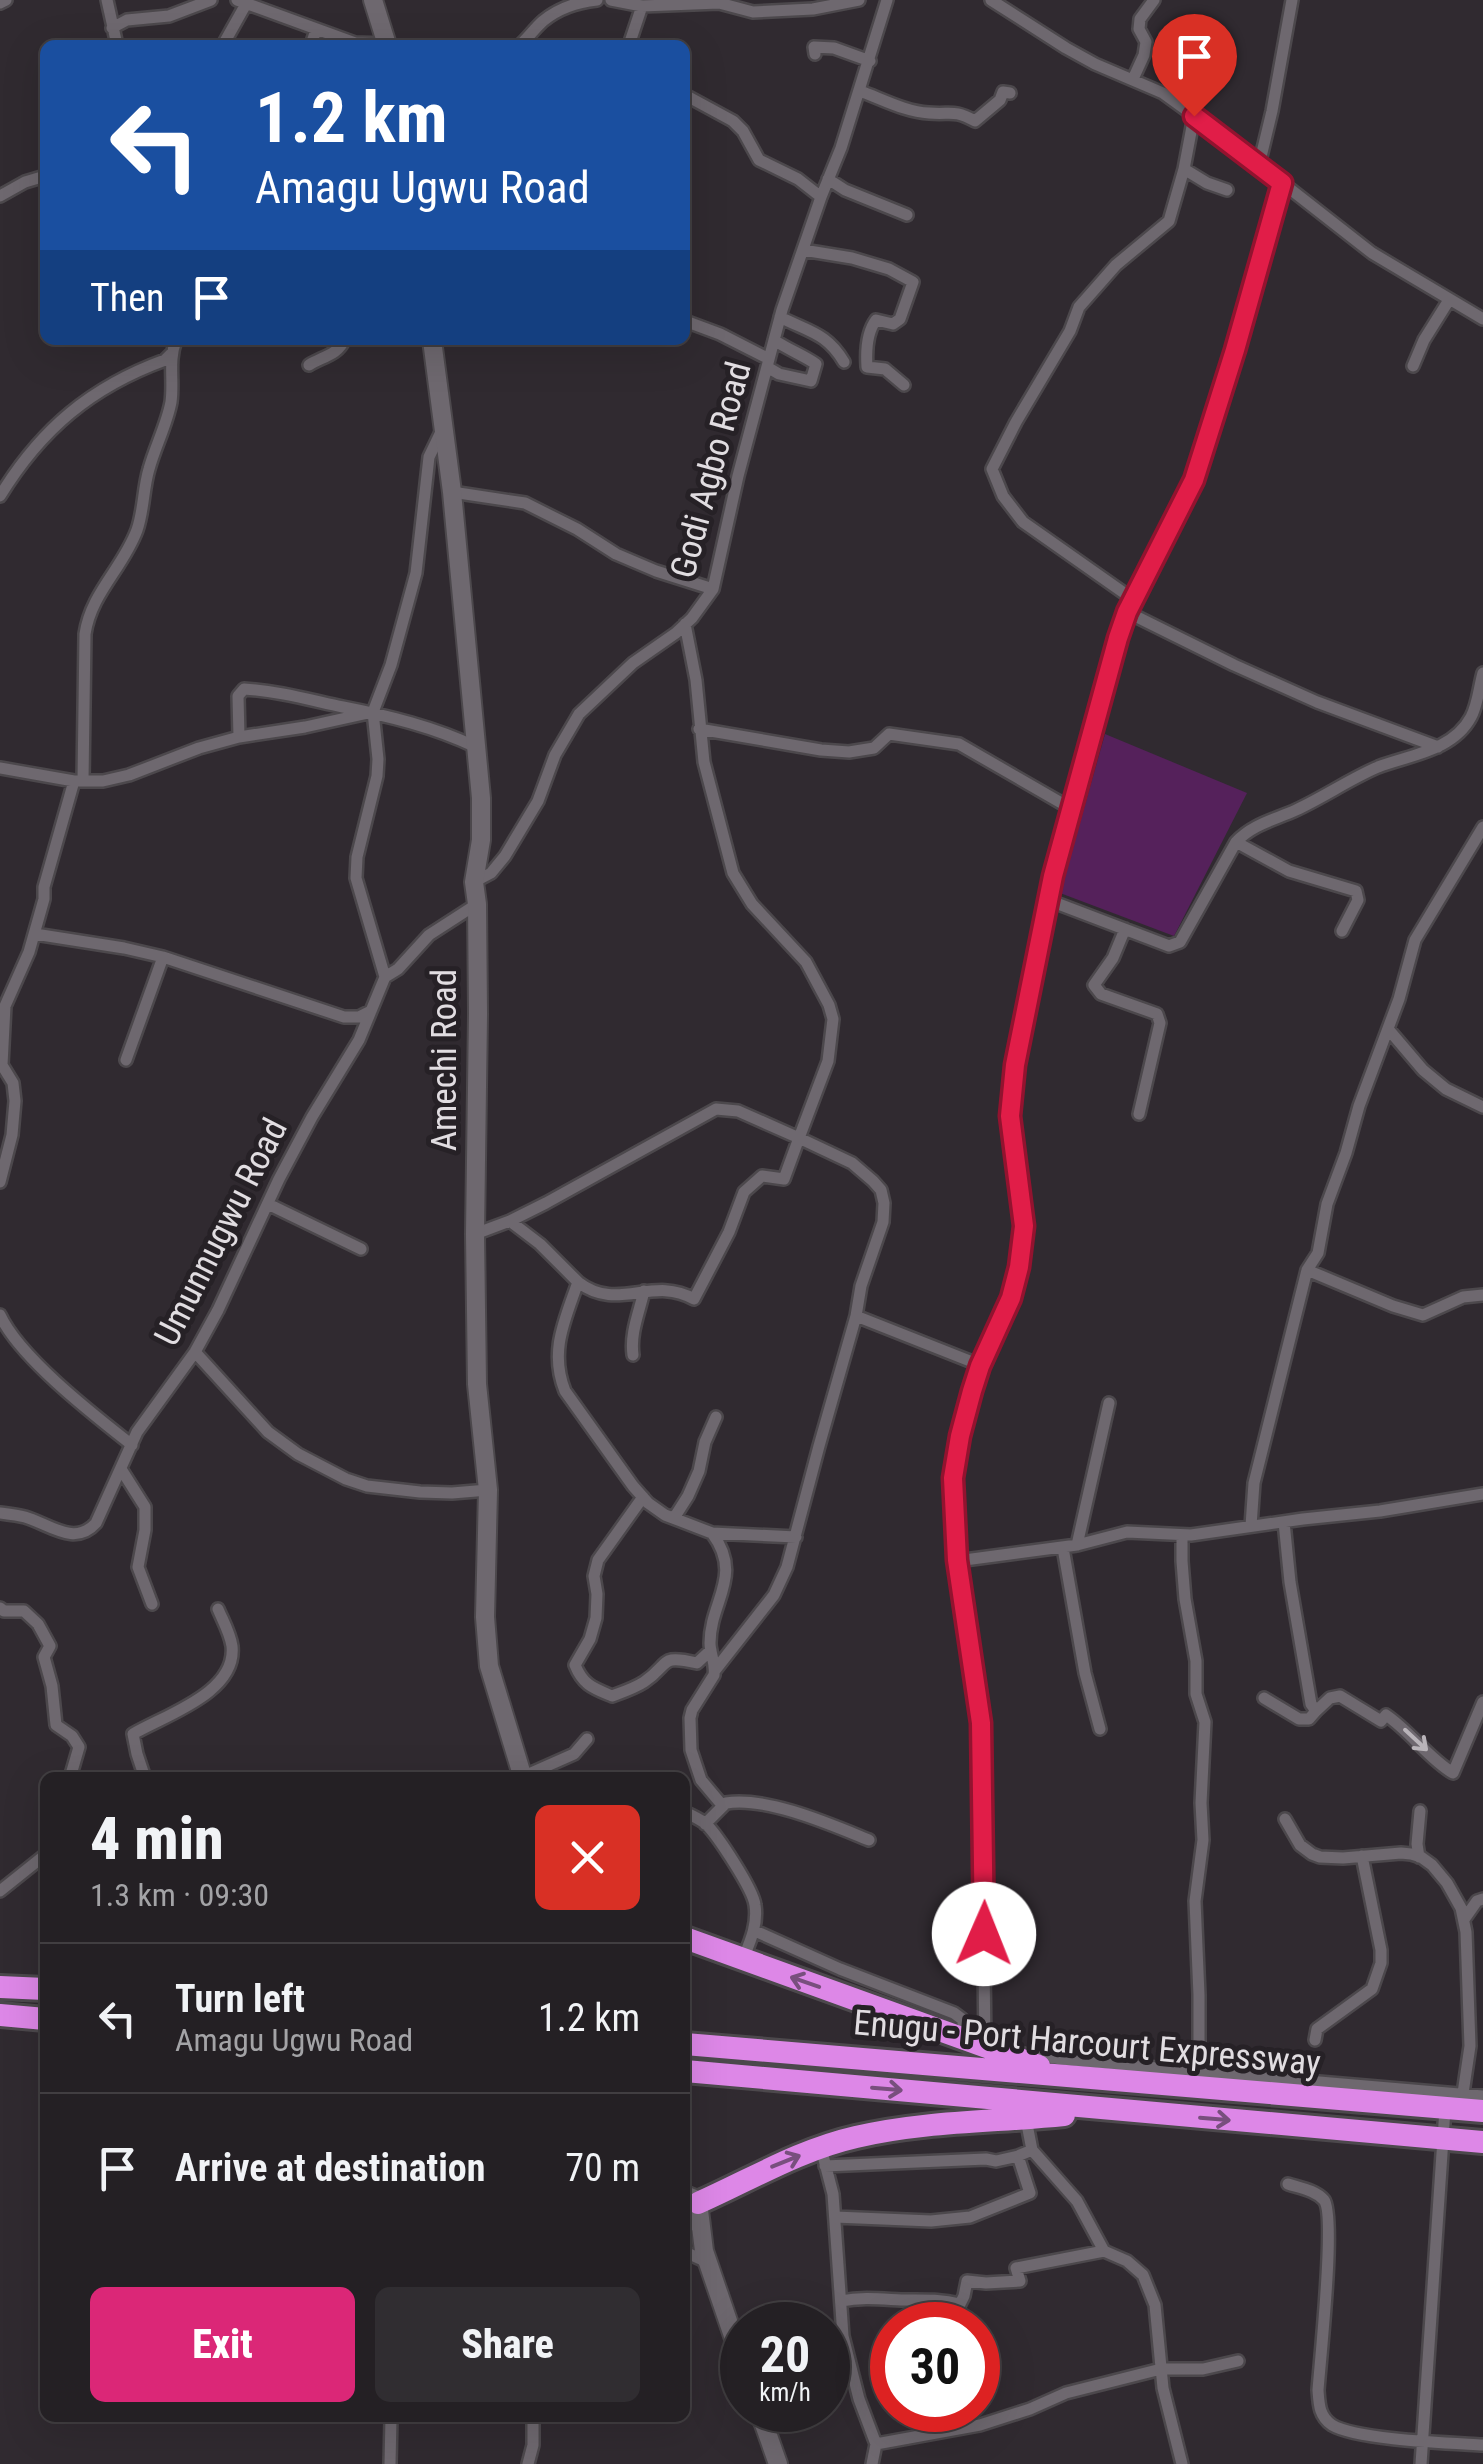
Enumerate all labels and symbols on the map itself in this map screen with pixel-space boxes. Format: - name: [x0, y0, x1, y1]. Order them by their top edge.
- pin: [1152, 14, 1237, 117]
- street label: Godi Agbo Road: [662, 357, 760, 583]
- street label: Amechi Road: [424, 969, 465, 1151]
- street label: Umunnugwu Road: [146, 1112, 296, 1352]
- one-way arrow: [1402, 1727, 1428, 1751]
- position arrow: [932, 1882, 1036, 1986]
- one-way arrow: [790, 1972, 821, 1990]
- street label: Enugu - Port Harcourt Expressway: [852, 2002, 1322, 2084]
- one-way arrow: [870, 2080, 902, 2099]
- one-way arrow: [1198, 2110, 1230, 2129]
- one-way arrow: [770, 2151, 801, 2169]
- speed limit sign: 30: [870, 2302, 1000, 2432]

